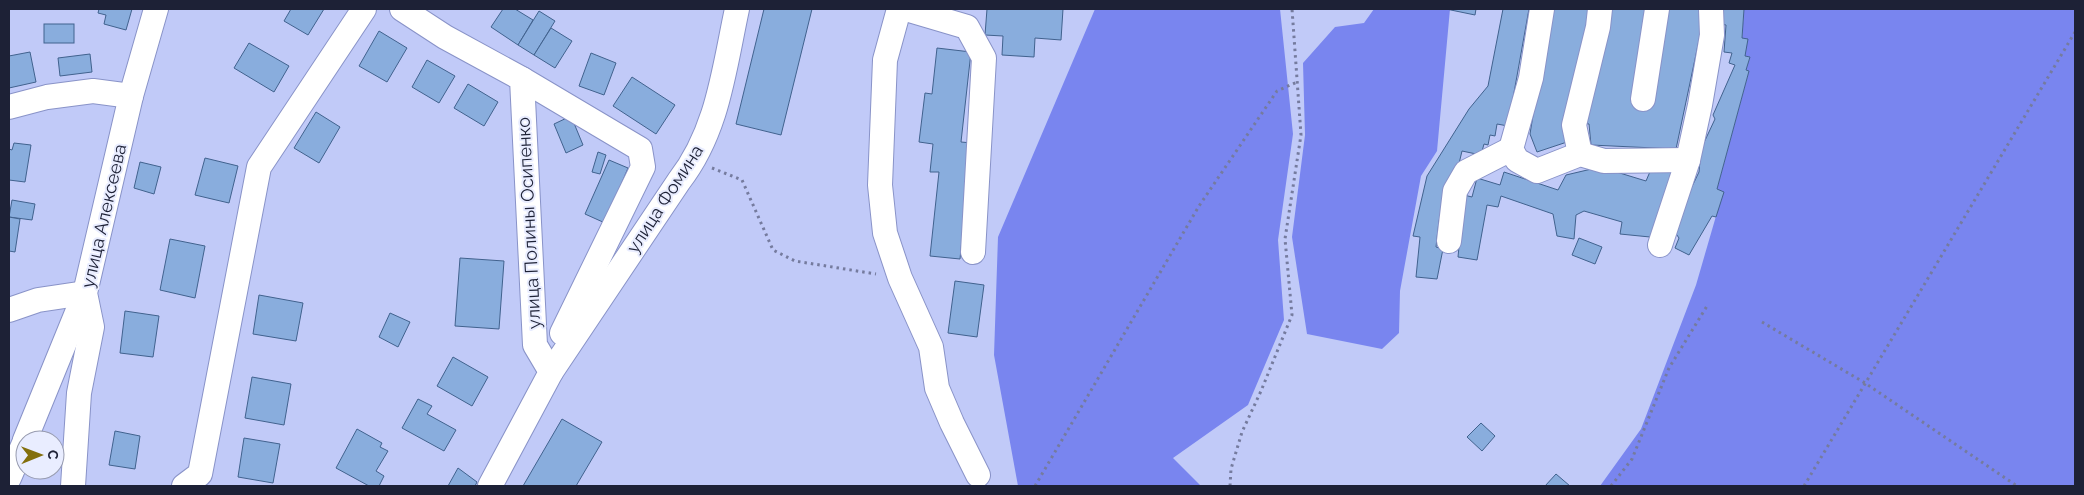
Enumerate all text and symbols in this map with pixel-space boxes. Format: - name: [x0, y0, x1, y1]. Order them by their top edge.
- street label: улица Полины Осипенко: [512, 116, 545, 330]
- street label: улица Фомина: [622, 141, 707, 257]
- street label: улица Алексеева: [77, 142, 130, 290]
- north arrow: [15, 430, 65, 480]
- text: С: [45, 450, 61, 460]

